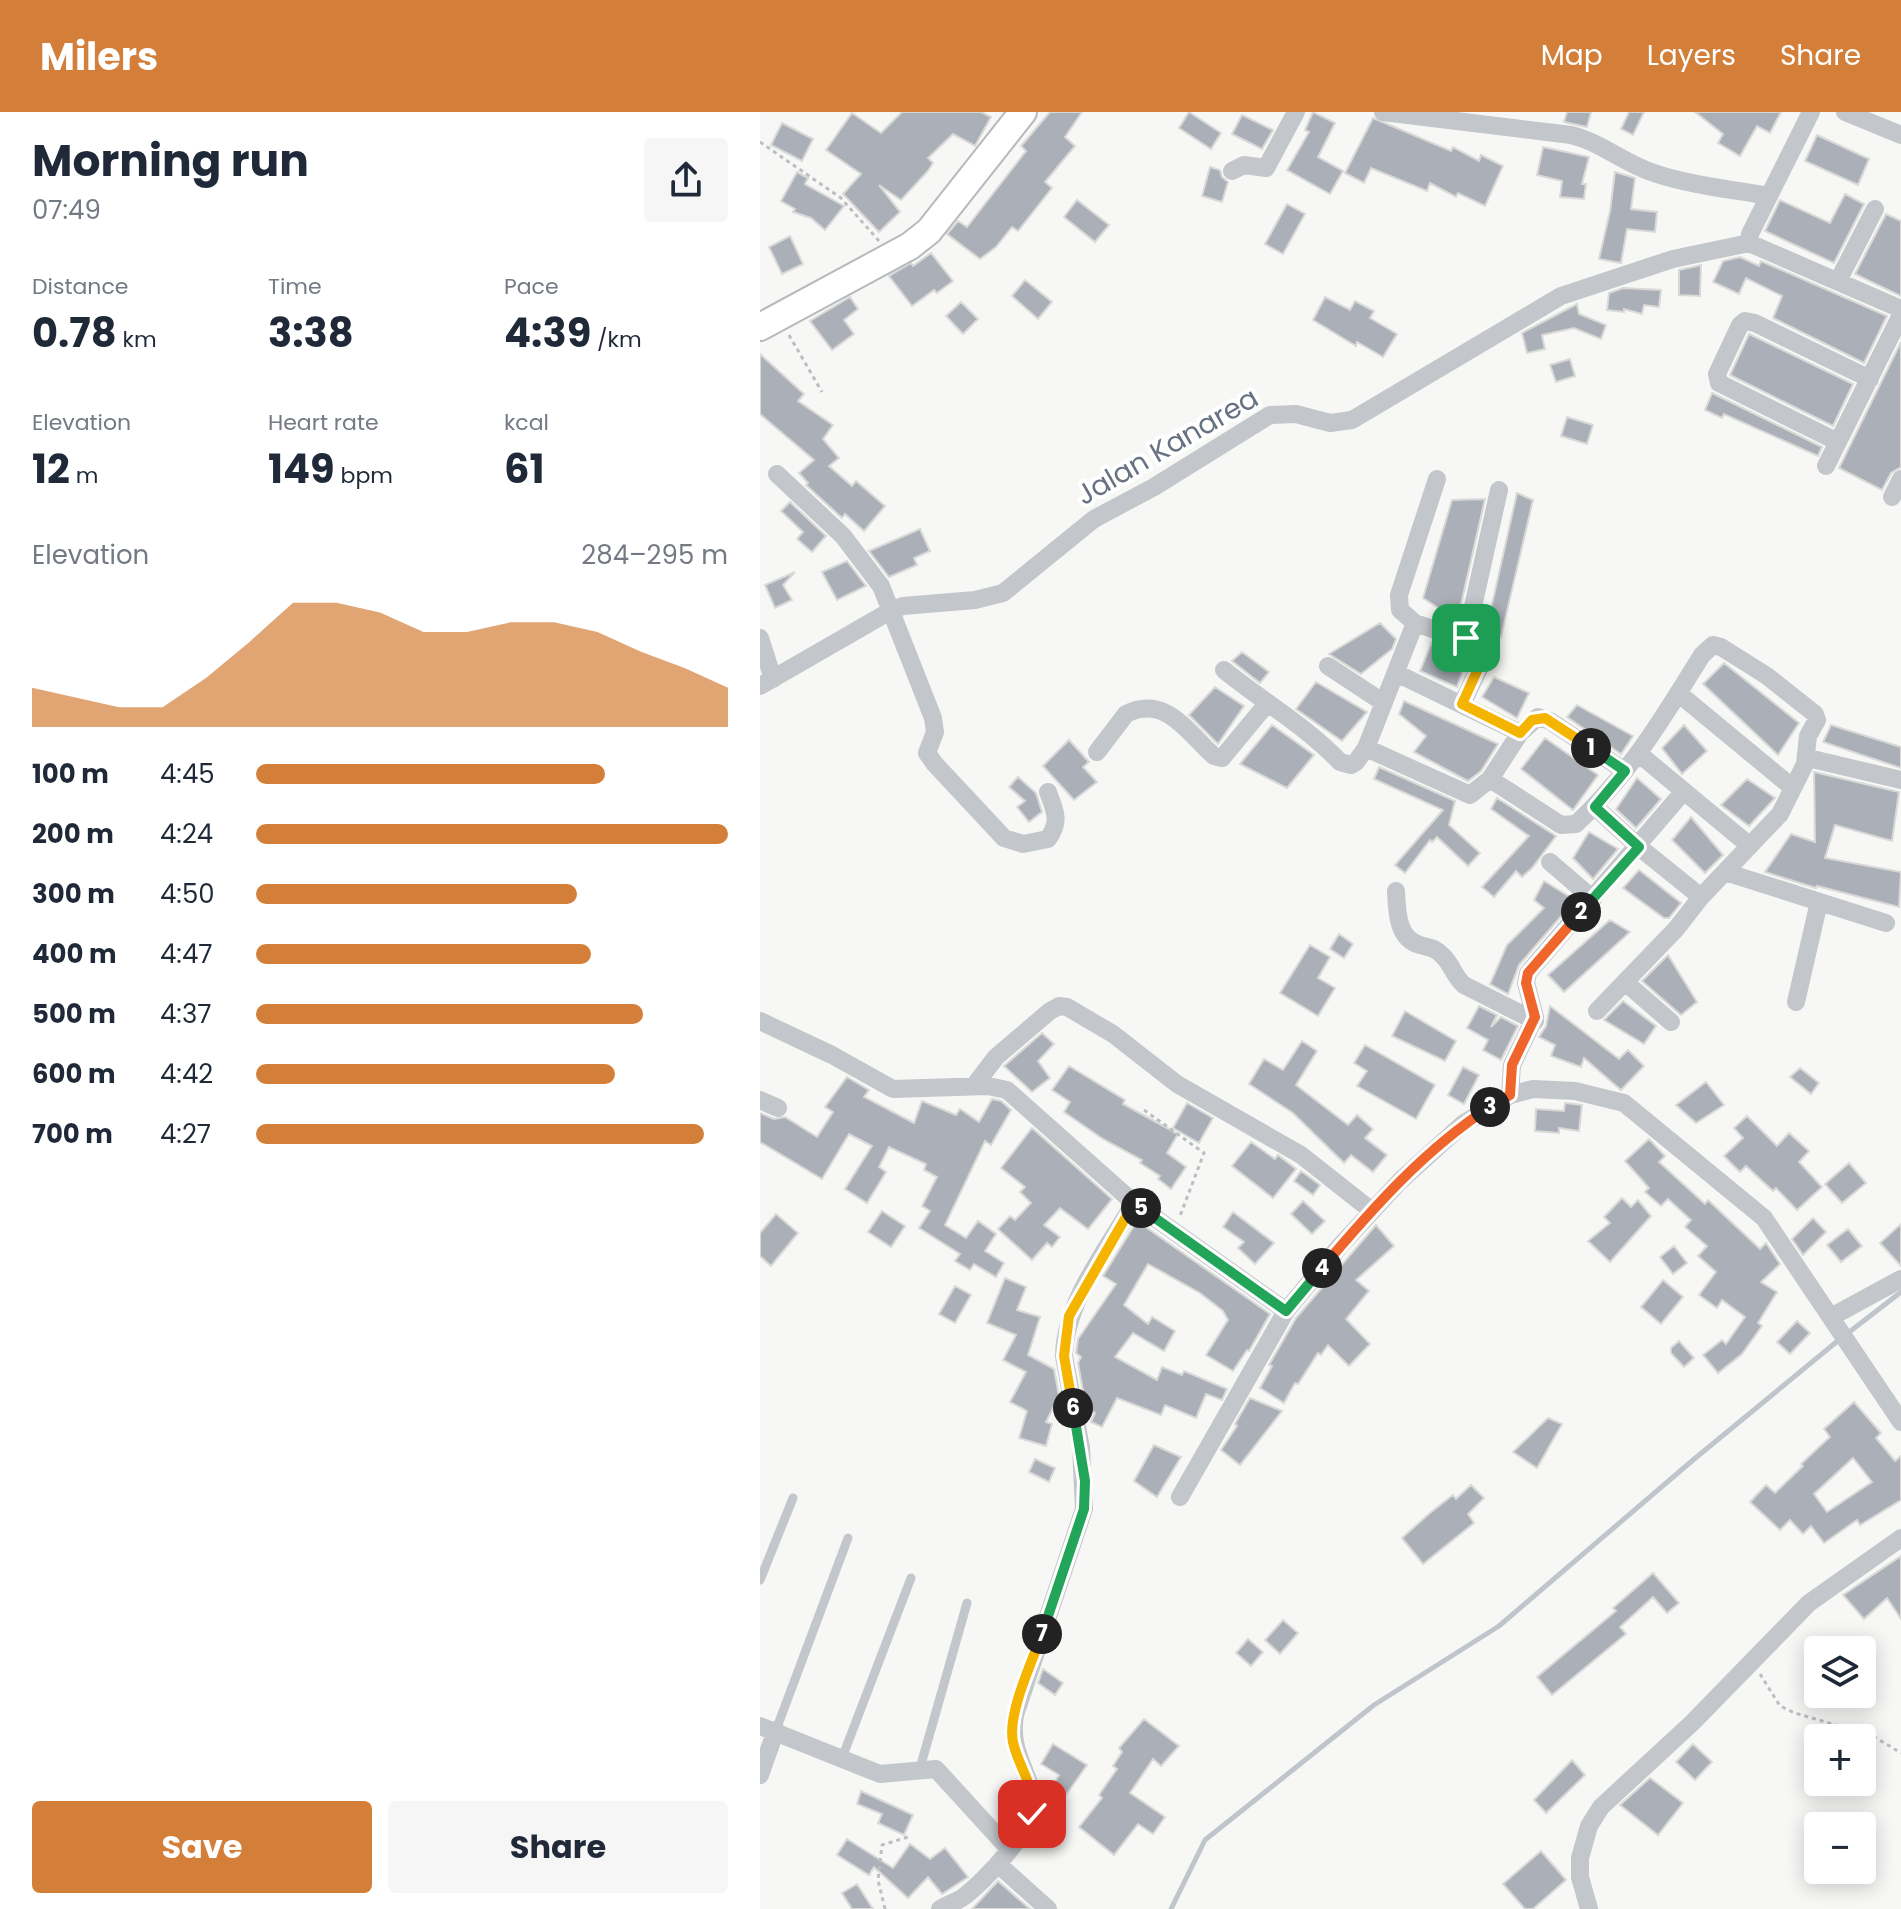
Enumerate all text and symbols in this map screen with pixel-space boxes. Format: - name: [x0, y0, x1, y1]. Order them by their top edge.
- text: Milers: [40, 30, 158, 83]
- text: Map: [1541, 36, 1603, 75]
- text: Layers: [1647, 36, 1736, 75]
- text: Share: [1780, 36, 1861, 75]
- text: Morning run: [32, 130, 309, 191]
- button: share: [644, 138, 728, 222]
- text: 07:49: [32, 192, 101, 228]
- text: Distance: [32, 271, 128, 302]
- text: Time: [268, 271, 322, 302]
- text: Pace: [504, 271, 559, 302]
- text: 0.78: [32, 305, 117, 361]
- text: 3:38: [268, 305, 354, 361]
- text: 4:39: [504, 305, 591, 361]
- text: km: [117, 324, 157, 355]
- text: /km: [591, 324, 642, 355]
- street label: Jalan Kanarea: [1069, 378, 1265, 514]
- text: Elevation: [32, 407, 131, 438]
- text: Heart rate: [268, 407, 379, 438]
- text: kcal: [504, 407, 549, 438]
- text: 12: [32, 441, 70, 497]
- text: 149: [268, 441, 335, 497]
- text: 61: [504, 441, 545, 497]
- text: m: [70, 460, 98, 491]
- text: bpm: [335, 460, 393, 491]
- text: Elevation: [32, 537, 149, 573]
- text: 284–295 m: [581, 537, 728, 573]
- pin: [1432, 604, 1500, 672]
- icon: arrive: [1444, 616, 1488, 660]
- pin: 1: [1571, 728, 1611, 768]
- text: 1: [1587, 732, 1595, 763]
- text: 100 m: [32, 756, 109, 792]
- text: 4:45: [160, 756, 215, 792]
- text: 200 m: [32, 816, 114, 852]
- text: 4:24: [160, 816, 213, 852]
- text: 300 m: [32, 876, 115, 912]
- text: 4:50: [160, 876, 215, 912]
- pin: 2: [1561, 892, 1601, 932]
- text: 2: [1575, 896, 1587, 927]
- text: 400 m: [32, 936, 117, 972]
- text: 4:47: [160, 936, 212, 972]
- text: 500 m: [32, 996, 116, 1032]
- text: 4:37: [160, 996, 211, 1032]
- text: 600 m: [32, 1056, 116, 1092]
- text: 4:42: [160, 1056, 213, 1092]
- pin: 3: [1470, 1087, 1510, 1127]
- text: 3: [1483, 1091, 1497, 1122]
- text: 700 m: [32, 1116, 113, 1152]
- text: 4:27: [160, 1116, 211, 1152]
- pin: 5: [1121, 1188, 1161, 1228]
- text: 5: [1134, 1192, 1148, 1223]
- pin: 4: [1302, 1248, 1342, 1288]
- text: 4: [1315, 1252, 1329, 1283]
- pin: 6: [1053, 1388, 1093, 1428]
- text: 6: [1066, 1392, 1080, 1423]
- pin: 7: [1022, 1614, 1062, 1654]
- text: 7: [1036, 1618, 1048, 1649]
- map controls: [1804, 1636, 1876, 1884]
- button: layers: [1804, 1636, 1876, 1708]
- button: +: [1804, 1724, 1876, 1796]
- pin: [998, 1780, 1066, 1848]
- icon: check: [1010, 1792, 1054, 1836]
- button: Save: [32, 1801, 372, 1893]
- button: Share: [388, 1801, 728, 1893]
- button: −: [1804, 1812, 1876, 1884]

